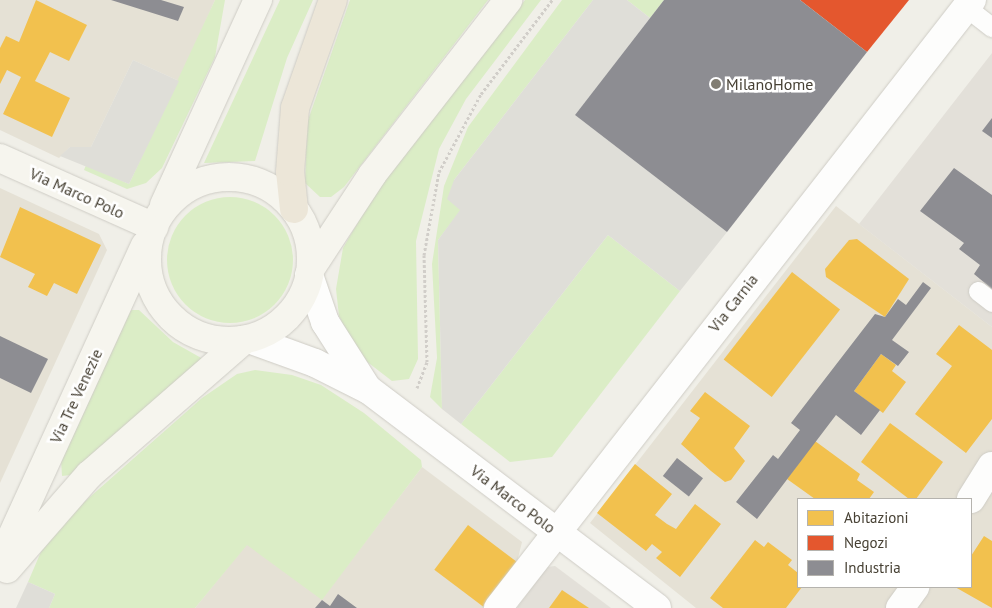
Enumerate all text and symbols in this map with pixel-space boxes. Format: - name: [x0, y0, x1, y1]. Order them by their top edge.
- place label: MilanoHome: [726, 74, 813, 94]
- marker: MilanoHome: [710, 78, 722, 90]
- street label: Via Marco Polo: [27, 164, 127, 222]
- street label: Via Carnia: [704, 270, 762, 336]
- street label: Via Tre Venezie: [45, 345, 107, 447]
- street label: Via Marco Polo: [467, 461, 559, 537]
- legend: [797, 498, 972, 588]
- text: Abitazioni: [844, 508, 908, 527]
- text: Negozi: [844, 533, 888, 552]
- text: Industria: [844, 558, 901, 577]

